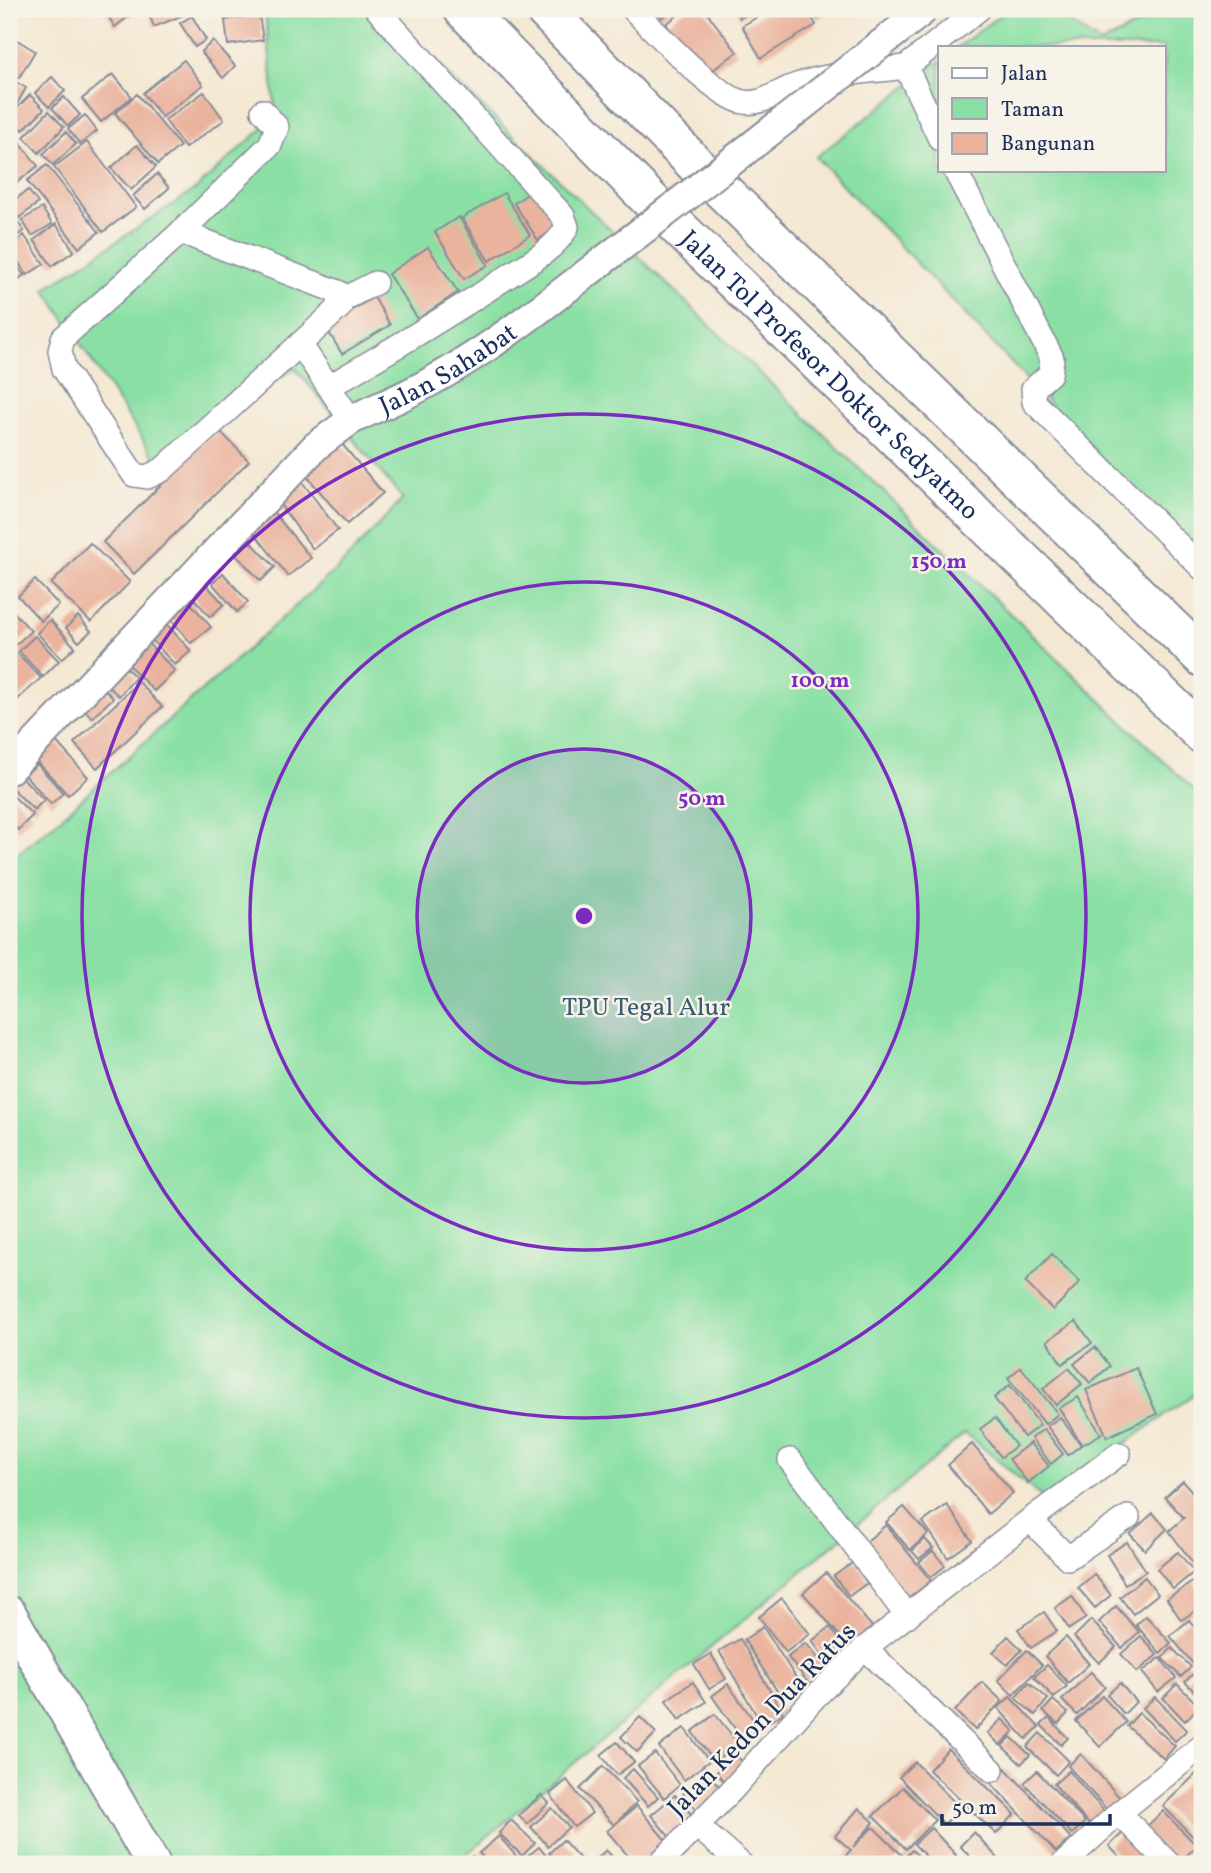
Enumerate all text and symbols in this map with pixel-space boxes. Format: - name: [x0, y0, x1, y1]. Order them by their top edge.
- legend: [938, 46, 1166, 172]
- text: Jalan: [1001, 60, 1048, 89]
- text: Taman: [1001, 96, 1064, 125]
- text: Bangunan: [1001, 130, 1095, 159]
- street label: Jalan Tol Profesor Doktor Sedyatmo: [671, 222, 986, 529]
- street label: Jalan Sahabat: [374, 316, 525, 425]
- text: 150 m: [911, 548, 967, 577]
- text: 100 m: [790, 667, 850, 696]
- text: 50 m: [678, 785, 726, 814]
- centre of rings: [572, 904, 596, 928]
- park label: TPU Tegal Alur: [562, 990, 730, 1026]
- street label: Jalan Kedon Dua Ratus: [660, 1615, 865, 1826]
- scale bar: [942, 1782, 1110, 1826]
- text: 50 m: [952, 1794, 997, 1823]

